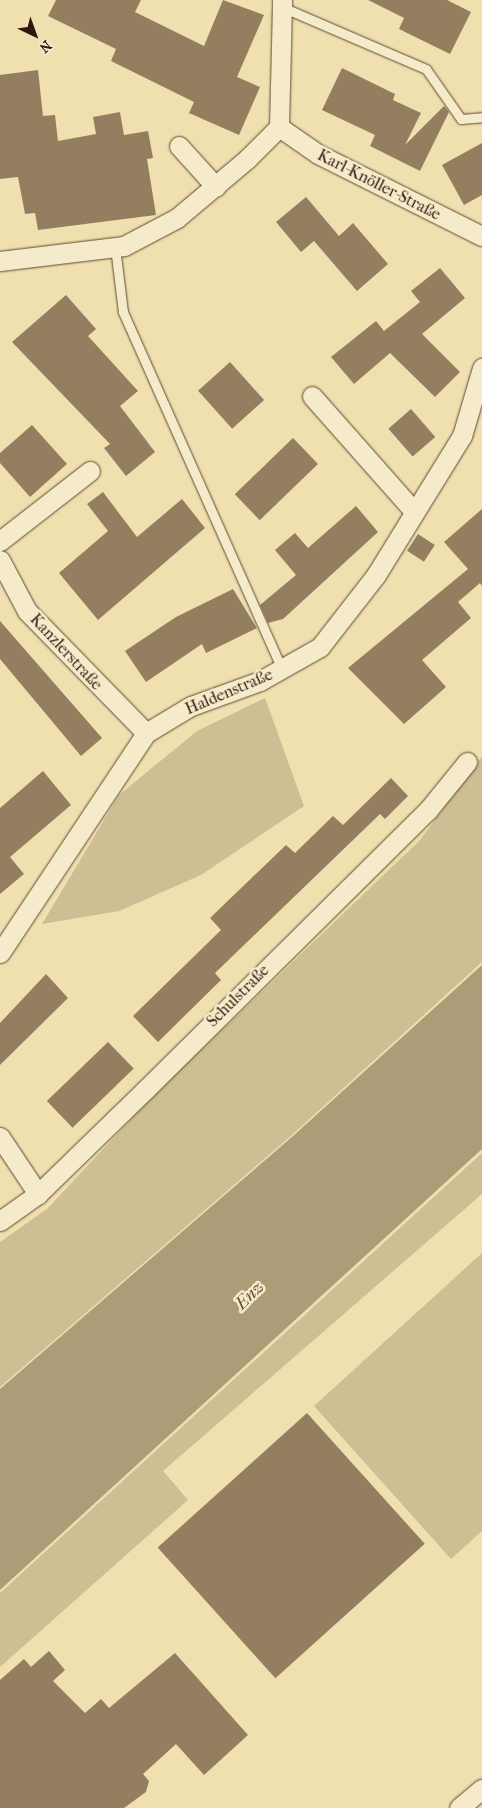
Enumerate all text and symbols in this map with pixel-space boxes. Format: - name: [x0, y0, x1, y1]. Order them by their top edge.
- north arrow: [10, 10, 60, 60]
- text: N: [36, 37, 55, 56]
- street label: Karl-Knöller-Straße: [314, 146, 444, 224]
- street label: Kanzlerstraße: [26, 610, 106, 694]
- street label: Haldenstraße: [183, 665, 275, 719]
- street label: Schulstraße: [203, 961, 273, 1031]
- water label: Enz: [231, 1277, 269, 1315]

